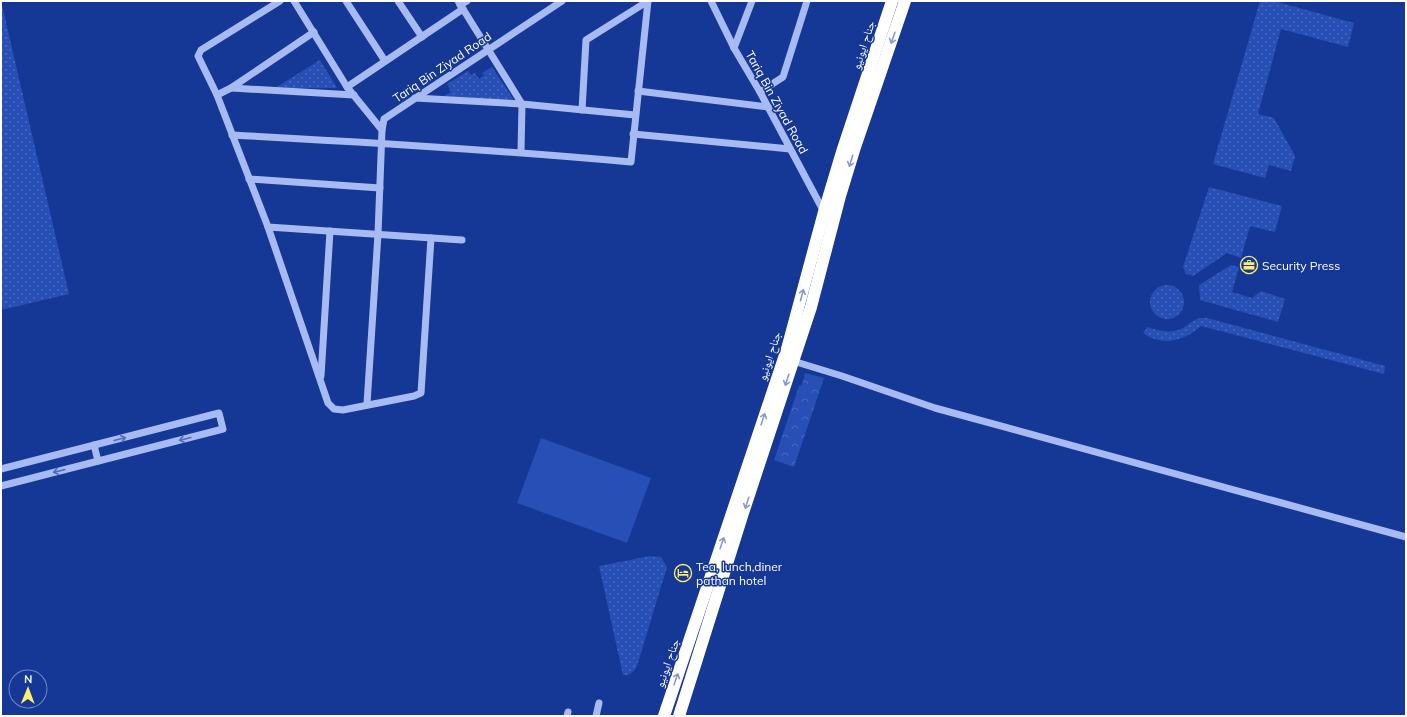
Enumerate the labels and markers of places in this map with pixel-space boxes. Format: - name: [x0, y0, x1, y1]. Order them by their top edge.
- office icon: Security Press: [1239, 255, 1259, 275]
- place label: Security Press: [1262, 258, 1340, 273]
- place label: Tea, lunch,diner pathan hotel: [696, 559, 783, 588]
- hotel icon: Tea, lunch,diner pathan hotel: [673, 563, 693, 583]

